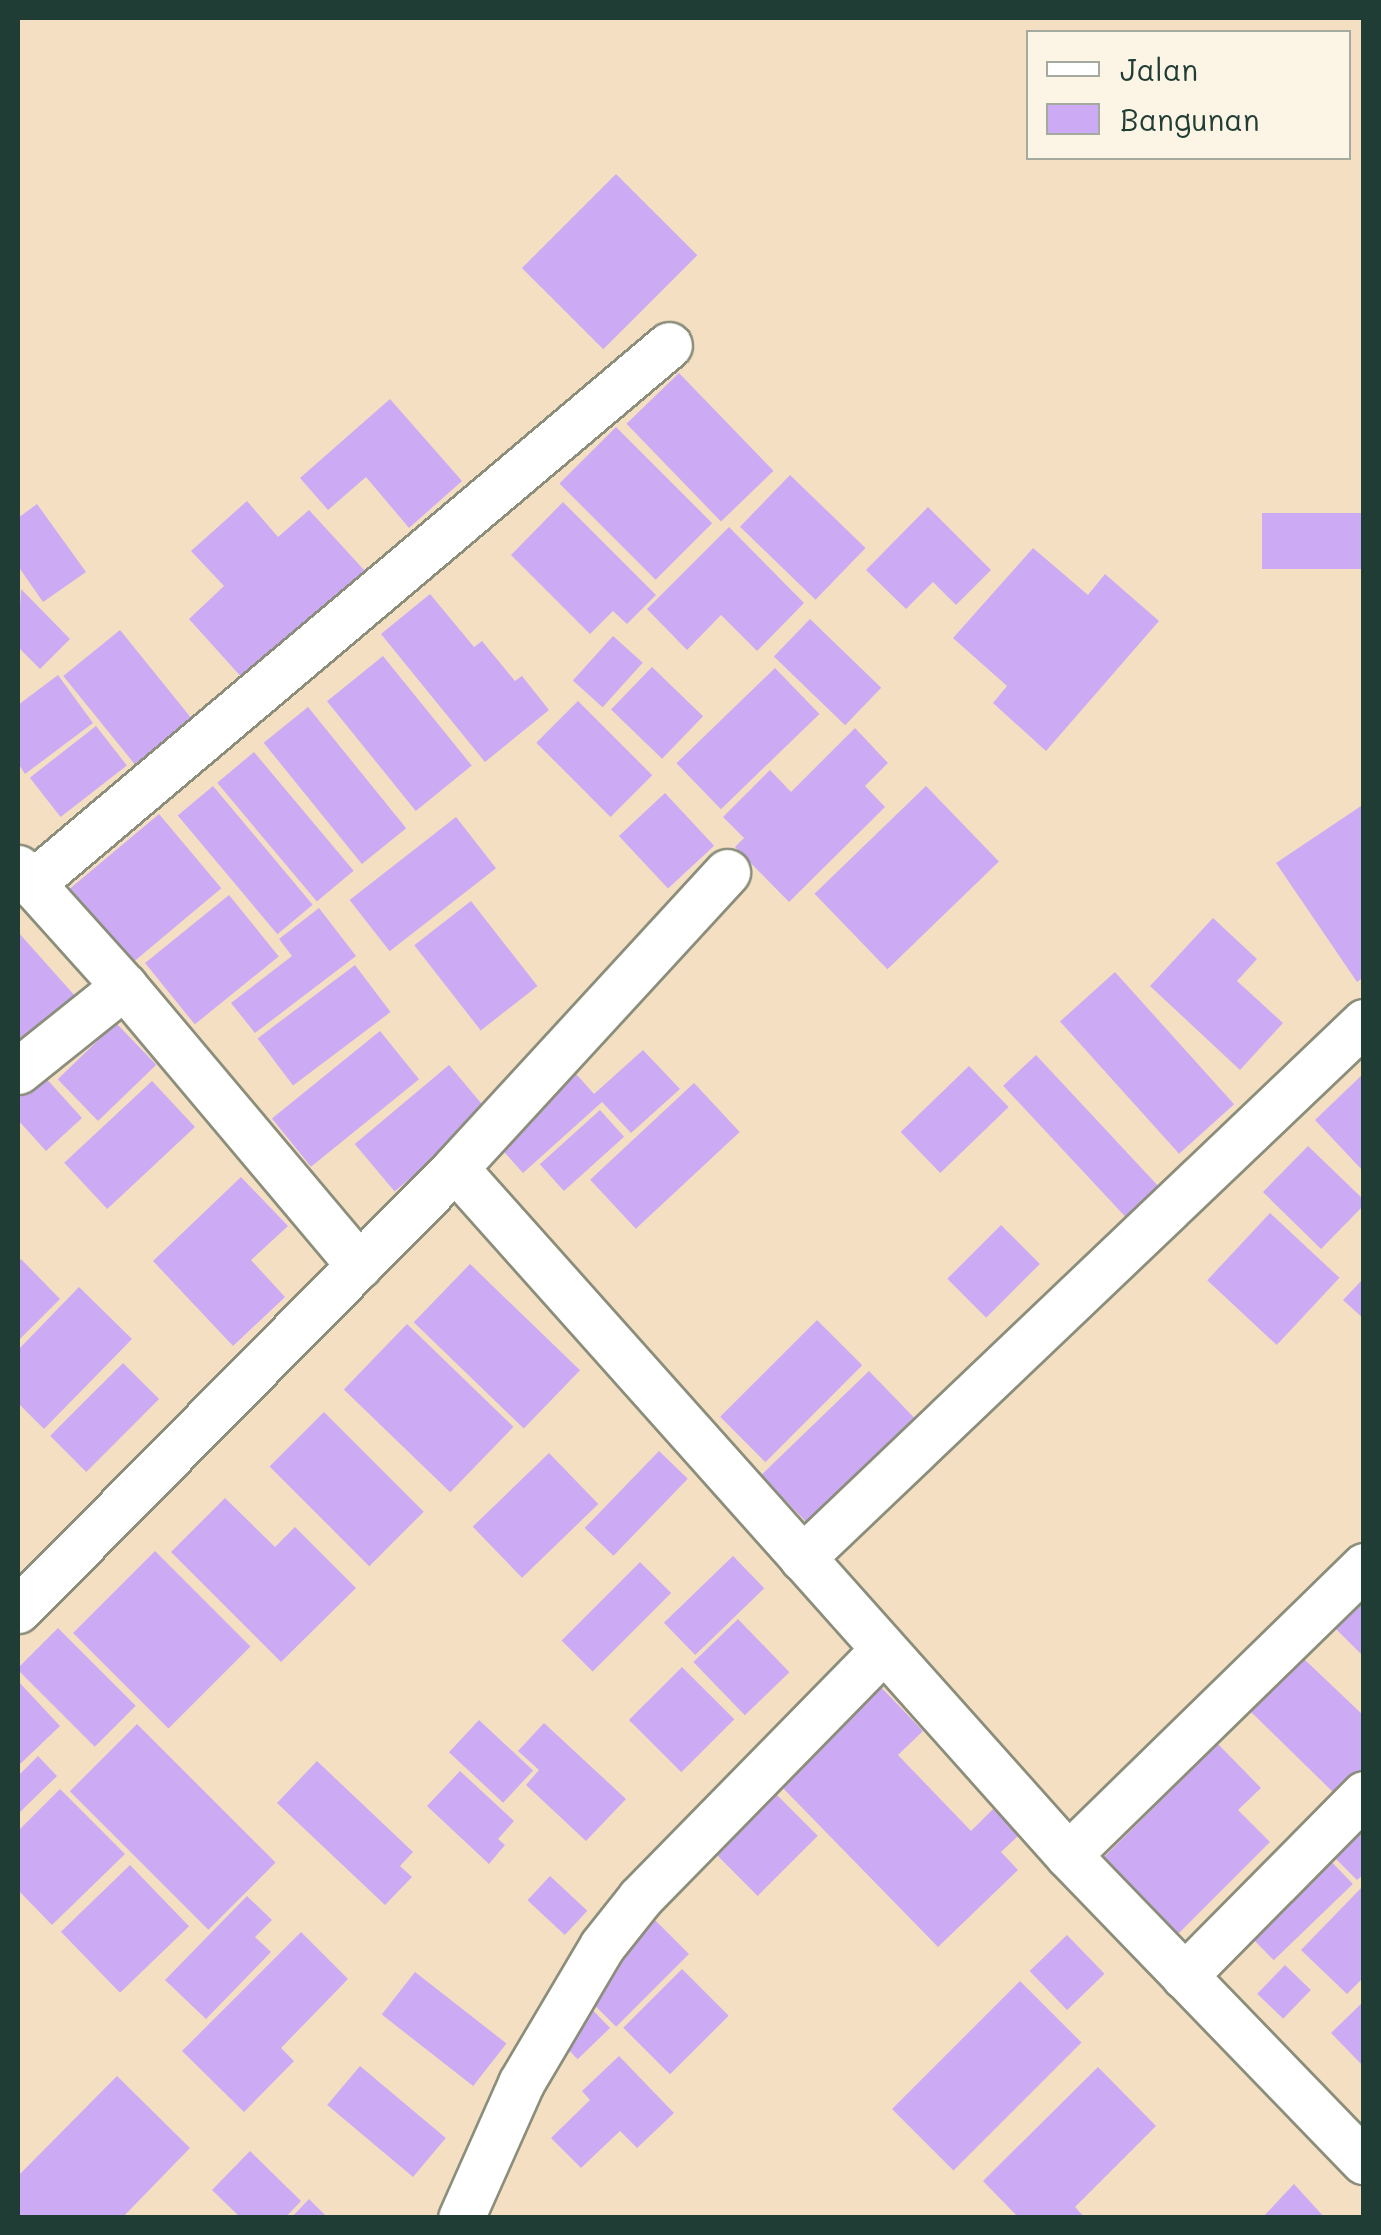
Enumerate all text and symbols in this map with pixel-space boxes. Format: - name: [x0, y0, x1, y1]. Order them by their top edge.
- legend: [1026, 30, 1351, 160]
- text: Jalan: [1120, 49, 1198, 89]
- text: Bangunan: [1120, 99, 1260, 139]

